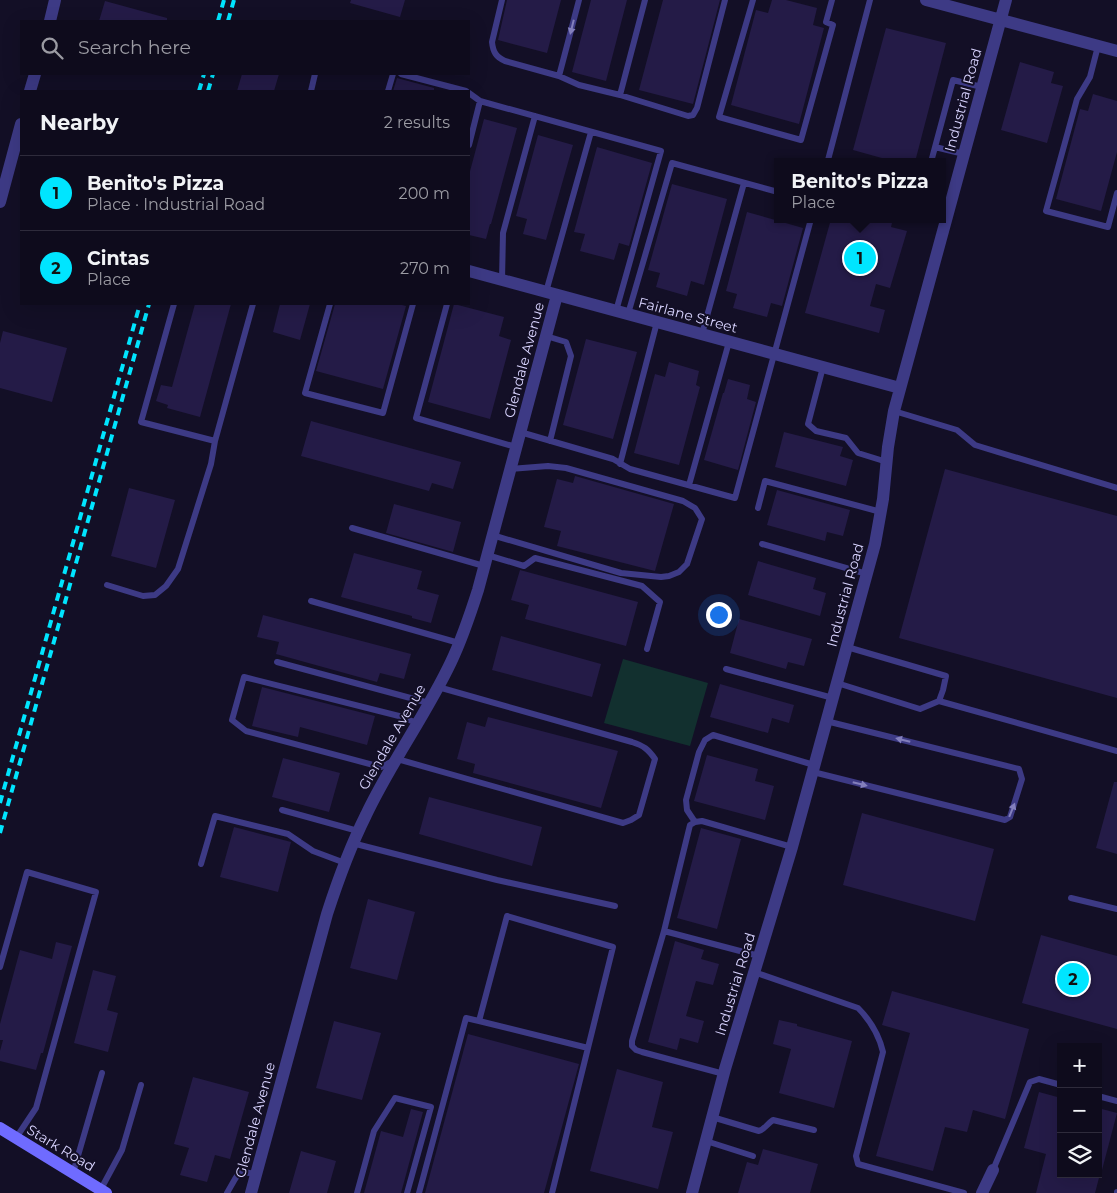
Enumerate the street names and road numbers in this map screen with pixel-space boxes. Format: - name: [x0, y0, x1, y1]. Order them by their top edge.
- street label: Industrial Road: [941, 46, 985, 154]
- street label: Fairlane Street: [636, 293, 740, 337]
- street label: Glendale Avenue: [500, 300, 548, 420]
- street label: Industrial Road: [823, 541, 867, 649]
- street label: Glendale Avenue: [354, 681, 430, 793]
- street label: Industrial Road: [711, 930, 759, 1038]
- street label: Glendale Avenue: [231, 1060, 279, 1180]
- street label: Stark Road: [24, 1121, 98, 1175]

